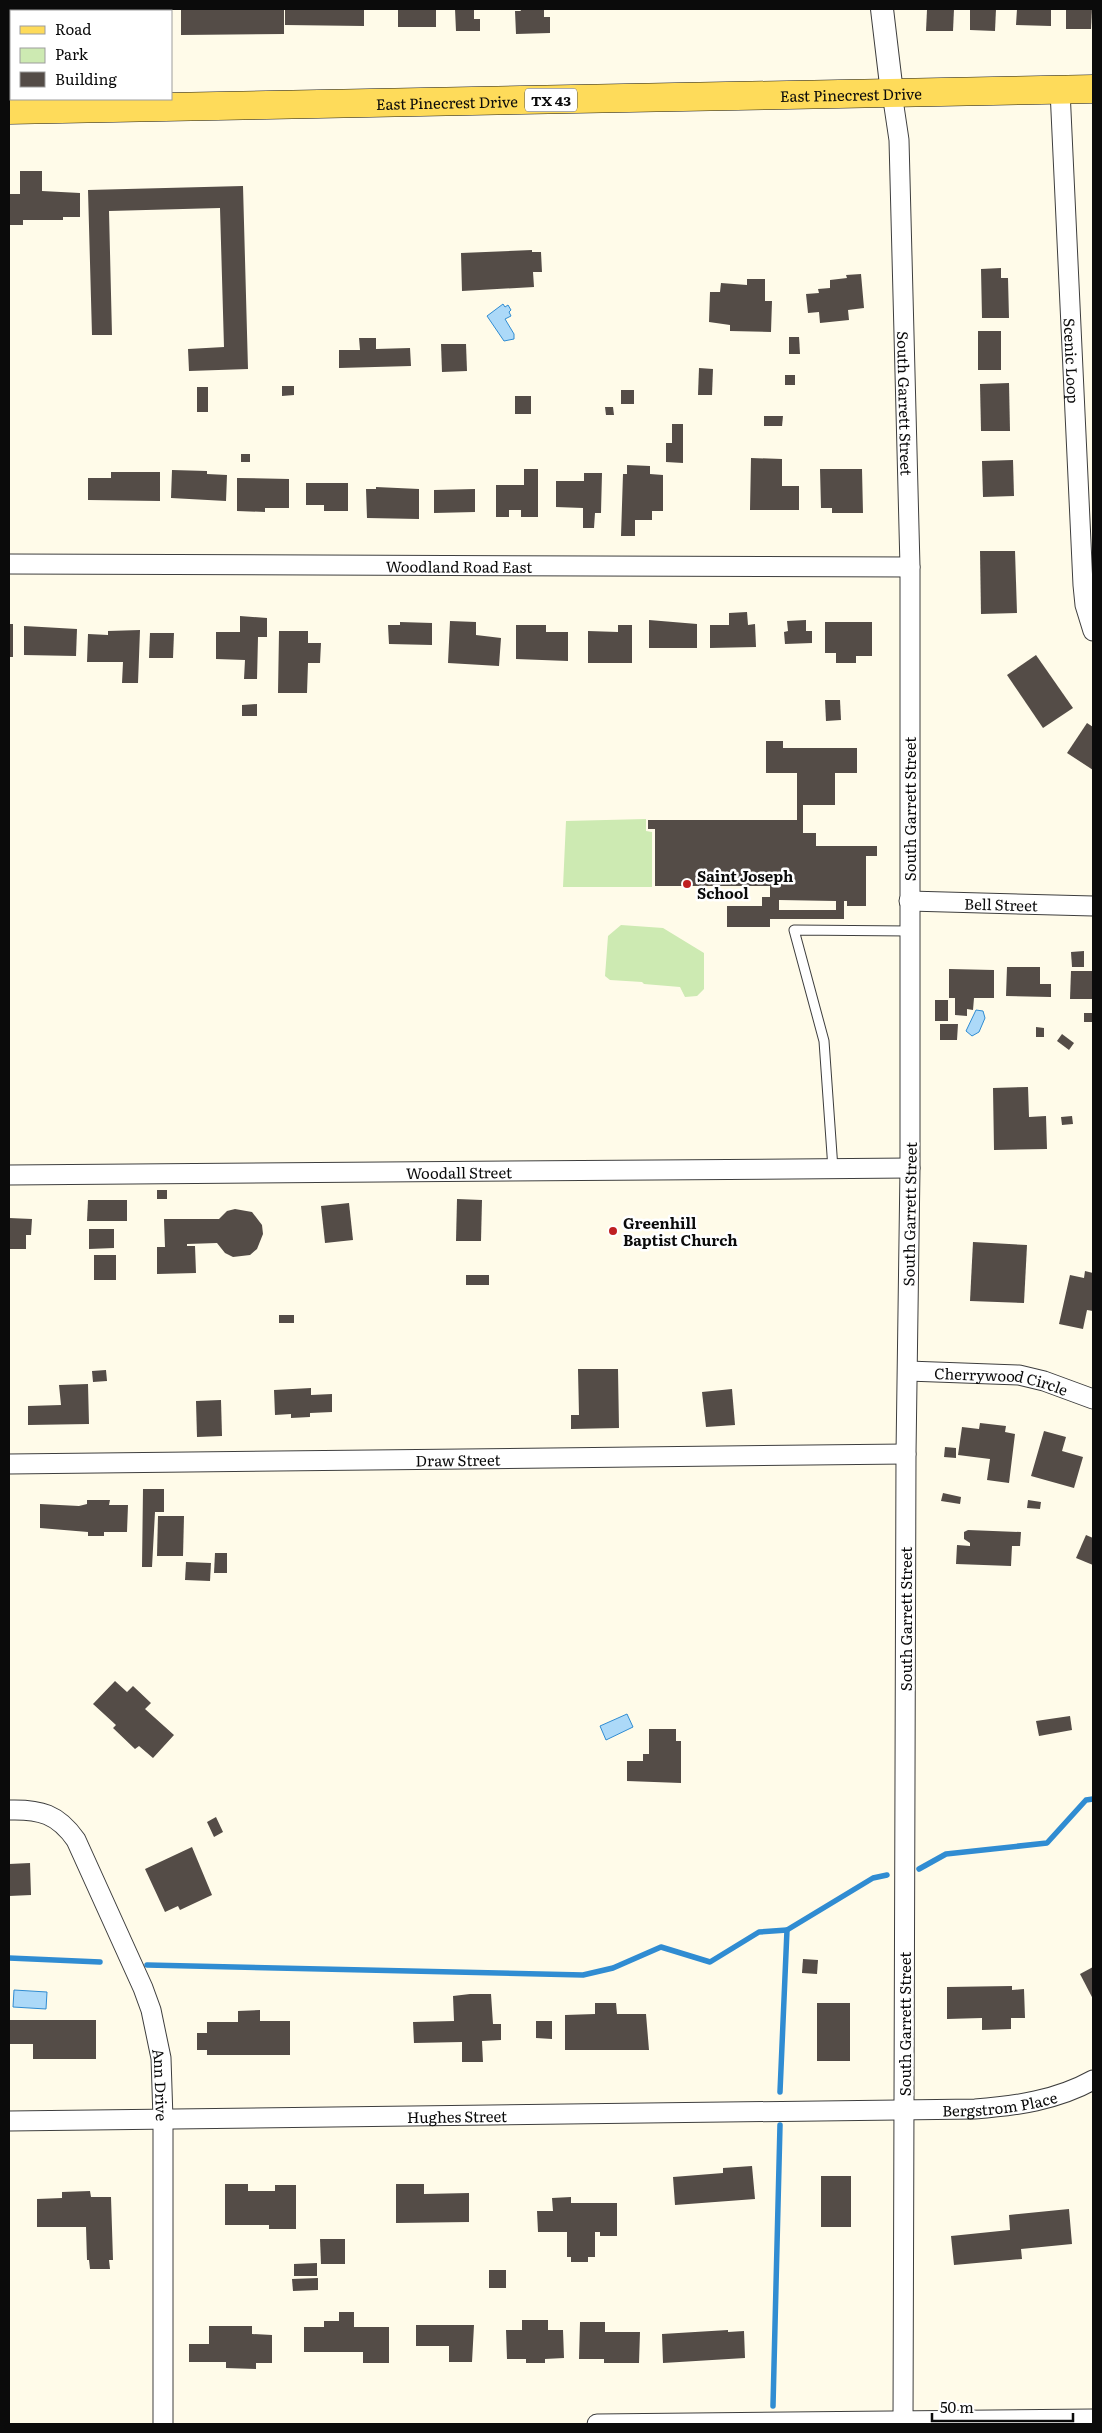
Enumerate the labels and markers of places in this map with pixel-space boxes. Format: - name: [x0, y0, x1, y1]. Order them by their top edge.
- place label: Saint Joseph School: [697, 864, 793, 904]
- marker: Saint Joseph School: [681, 878, 693, 890]
- place label: Greenhill Baptist Church: [623, 1211, 738, 1251]
- marker: Greenhill Baptist Church: [607, 1225, 619, 1237]

